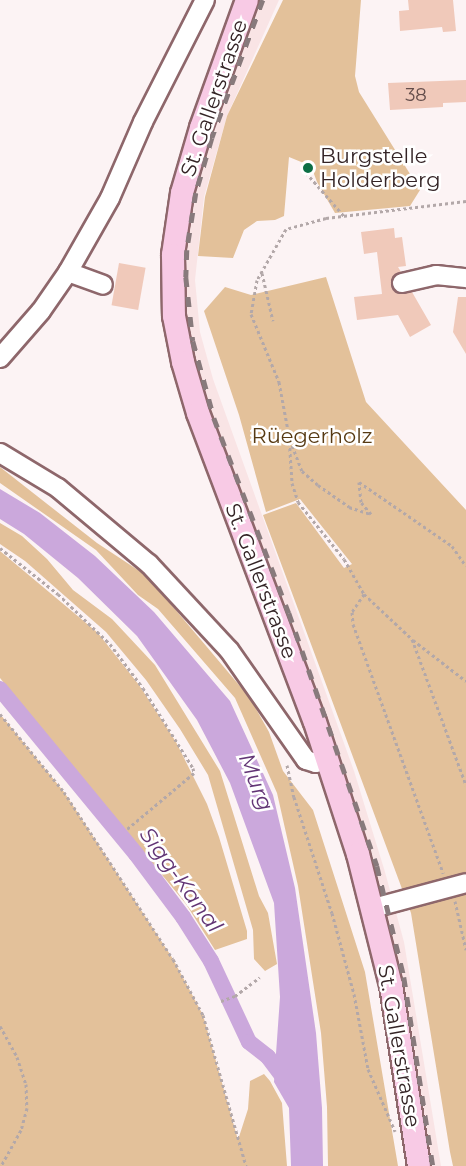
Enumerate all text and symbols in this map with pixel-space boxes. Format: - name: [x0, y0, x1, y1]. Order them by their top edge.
- street label: St. Gallerstrasse: [175, 16, 253, 180]
- house number: 38: [405, 84, 427, 106]
- place label: Burgstelle Holderberg: [320, 143, 441, 193]
- marker: Burgstelle Holderberg: [301, 161, 315, 175]
- park label: Rüegerholz: [251, 423, 373, 449]
- street label: St. Gallerstrasse: [220, 500, 302, 662]
- water label: Murg: [233, 750, 279, 814]
- water label: Sigg-Kanal: [134, 822, 228, 938]
- street label: St. Gallerstrasse: [372, 963, 426, 1129]

